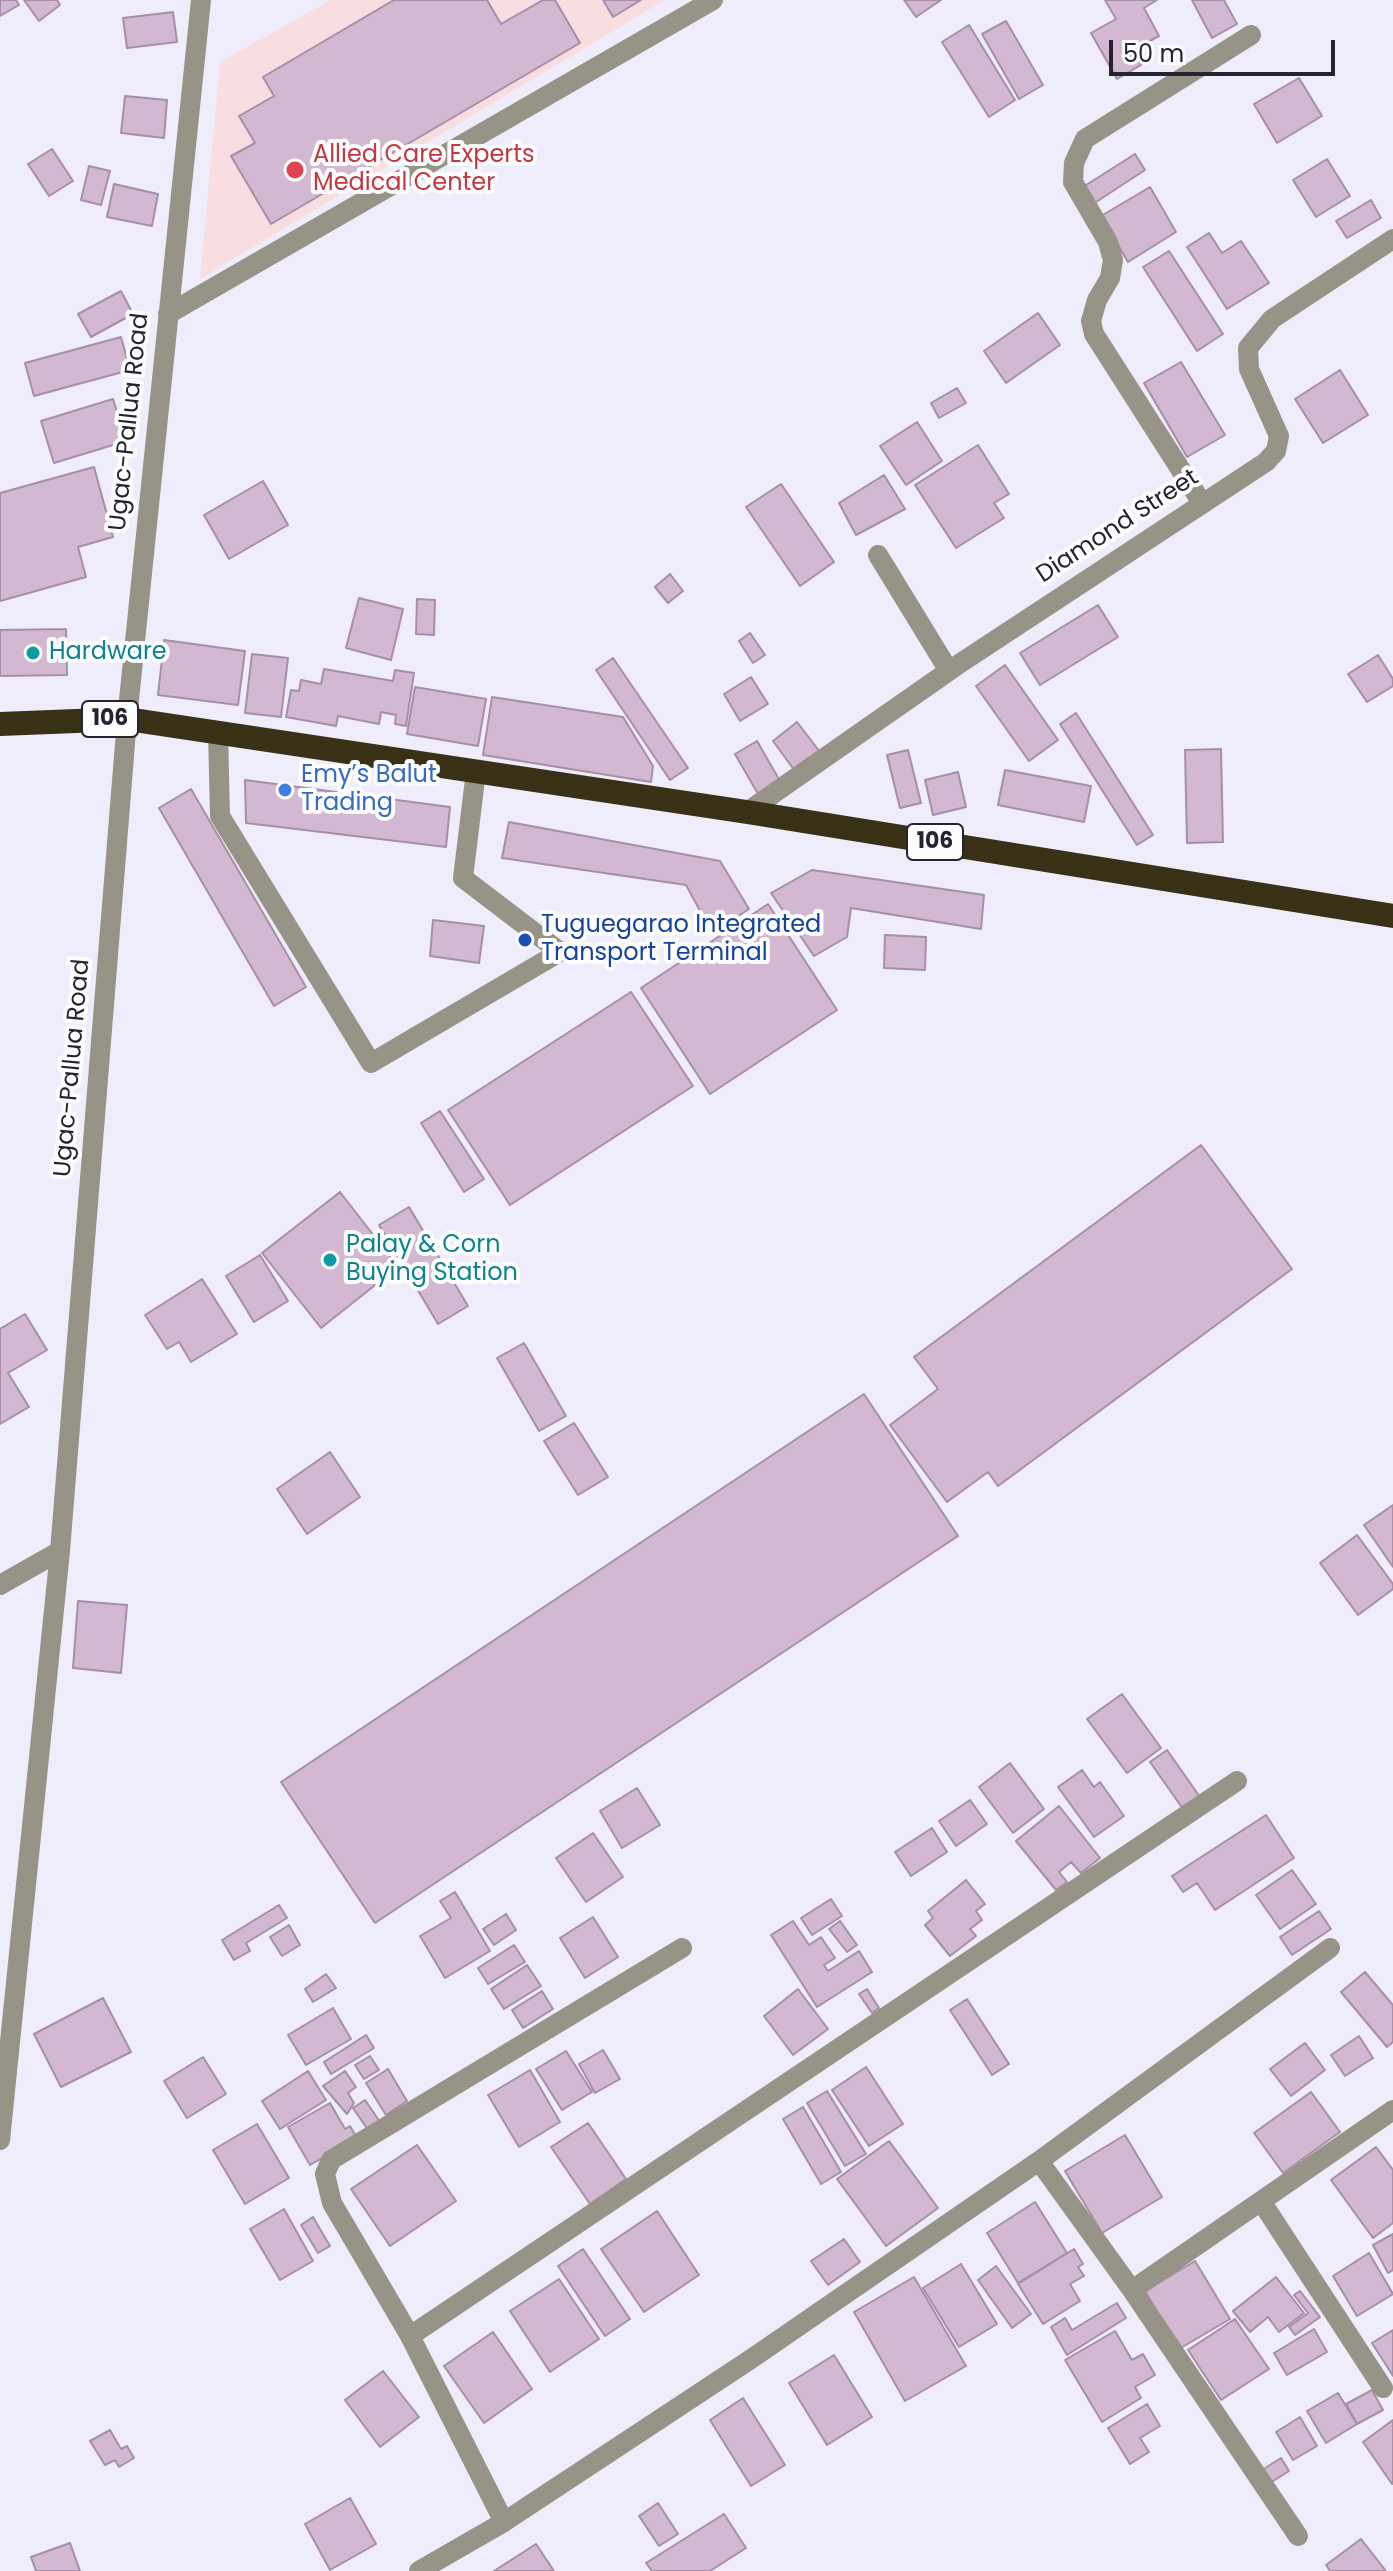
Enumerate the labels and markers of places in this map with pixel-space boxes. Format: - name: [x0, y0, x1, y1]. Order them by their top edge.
- place label: Allied Care Experts Medical Center: [313, 142, 535, 198]
- marker: Allied Care Experts Medical Center: [284, 159, 306, 181]
- place label: Hardware: [49, 639, 167, 667]
- marker: Hardware: [24, 644, 42, 662]
- place label: Emy’s Balut Trading: [301, 762, 437, 818]
- marker: Emy’s Balut Trading: [276, 781, 294, 799]
- place label: Tuguegarao Integrated Transport Terminal: [541, 912, 821, 968]
- marker: Tuguegarao Integrated Transport Terminal: [516, 931, 534, 949]
- place label: Palay & Corn Buying Station: [346, 1232, 518, 1288]
- marker: Palay & Corn Buying Station: [321, 1251, 339, 1269]

